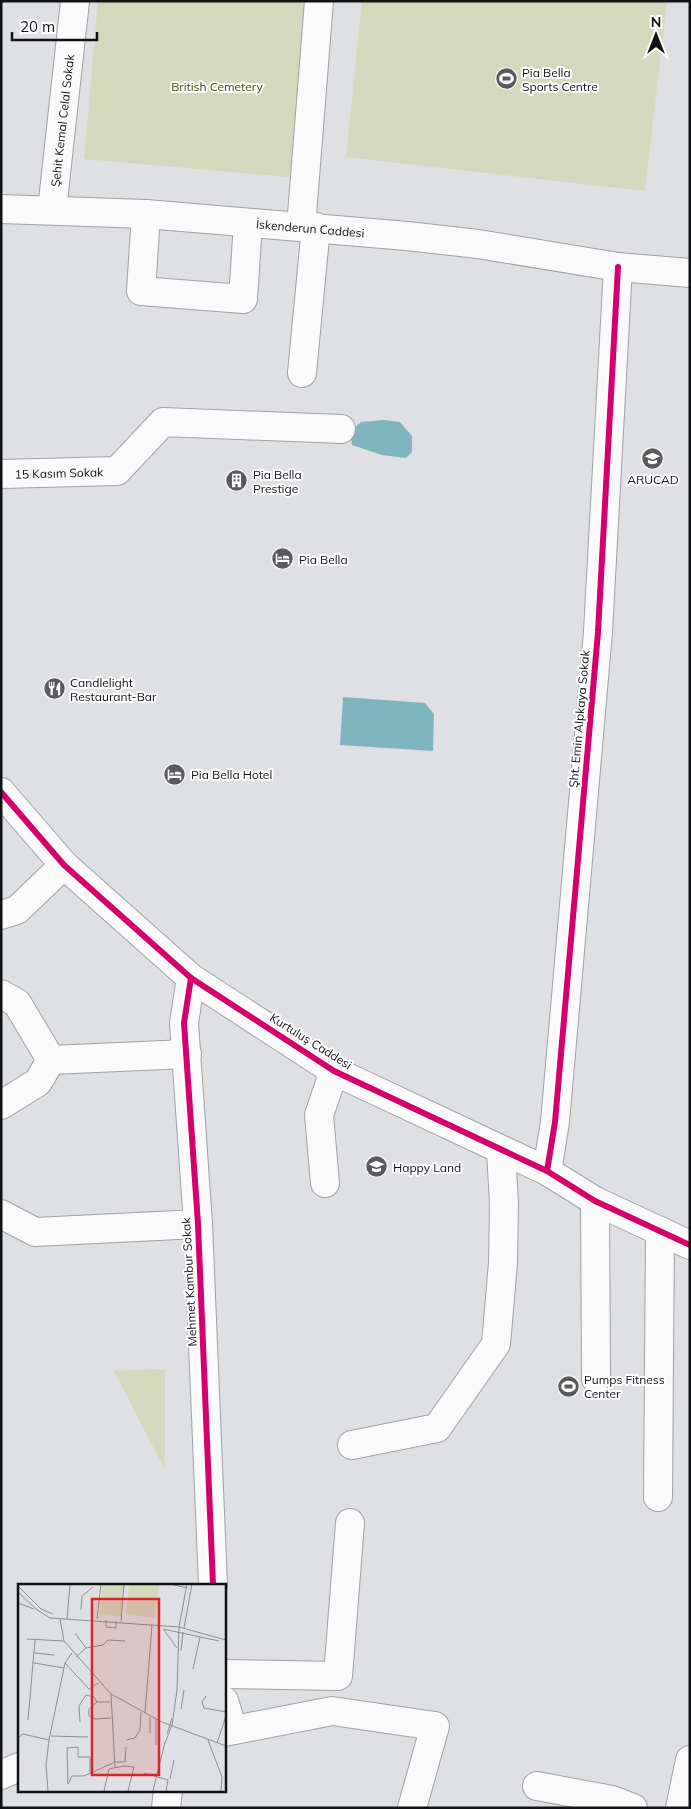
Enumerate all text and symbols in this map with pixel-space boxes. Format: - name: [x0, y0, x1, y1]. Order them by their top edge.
- scale bar: [12, 10, 98, 42]
- north arrow: [631, 10, 681, 60]
- text: N: [651, 13, 661, 31]
- text: 20 m: [20, 17, 55, 36]
- street label: Şehit Kemal Celal Sokak: [47, 53, 77, 188]
- place label: Pia Bella Sports Centre: [522, 65, 598, 94]
- sports icon: Pia Bella Sports Centre: [494, 67, 518, 91]
- park label: British Cemetery: [171, 79, 263, 94]
- street label: İskenderun Caddesi: [255, 216, 365, 240]
- school or university icon: ARUCAD: [641, 446, 665, 470]
- street label: 15 Kasım Sokak: [14, 464, 104, 481]
- place label: Pia Bella Prestige: [253, 467, 302, 496]
- building icon: Pia Bella Prestige: [225, 469, 249, 493]
- place label: ARUCAD: [627, 472, 679, 487]
- hotel icon: Pia Bella: [271, 547, 295, 571]
- place label: Pia Bella: [299, 552, 348, 567]
- street label: Şht. Emin Alpkaya Sokak: [566, 649, 593, 788]
- place label: Candlelight Restaurant-Bar: [70, 675, 157, 704]
- restaurant icon: Candlelight Restaurant-Bar: [42, 677, 66, 701]
- hotel icon: Pia Bella Hotel: [163, 762, 187, 786]
- place label: Pia Bella Hotel: [191, 767, 272, 782]
- street label: Kurtuluş Caddesi: [267, 1010, 355, 1072]
- school or university icon: Happy Land: [365, 1155, 389, 1179]
- place label: Happy Land: [393, 1160, 461, 1175]
- street label: Mehmet Kambur Sokak: [178, 1216, 200, 1347]
- place label: Pumps Fitness Center: [584, 1372, 665, 1401]
- sports icon: Pumps Fitness Center: [556, 1374, 580, 1398]
- inset map: [18, 1584, 225, 1792]

